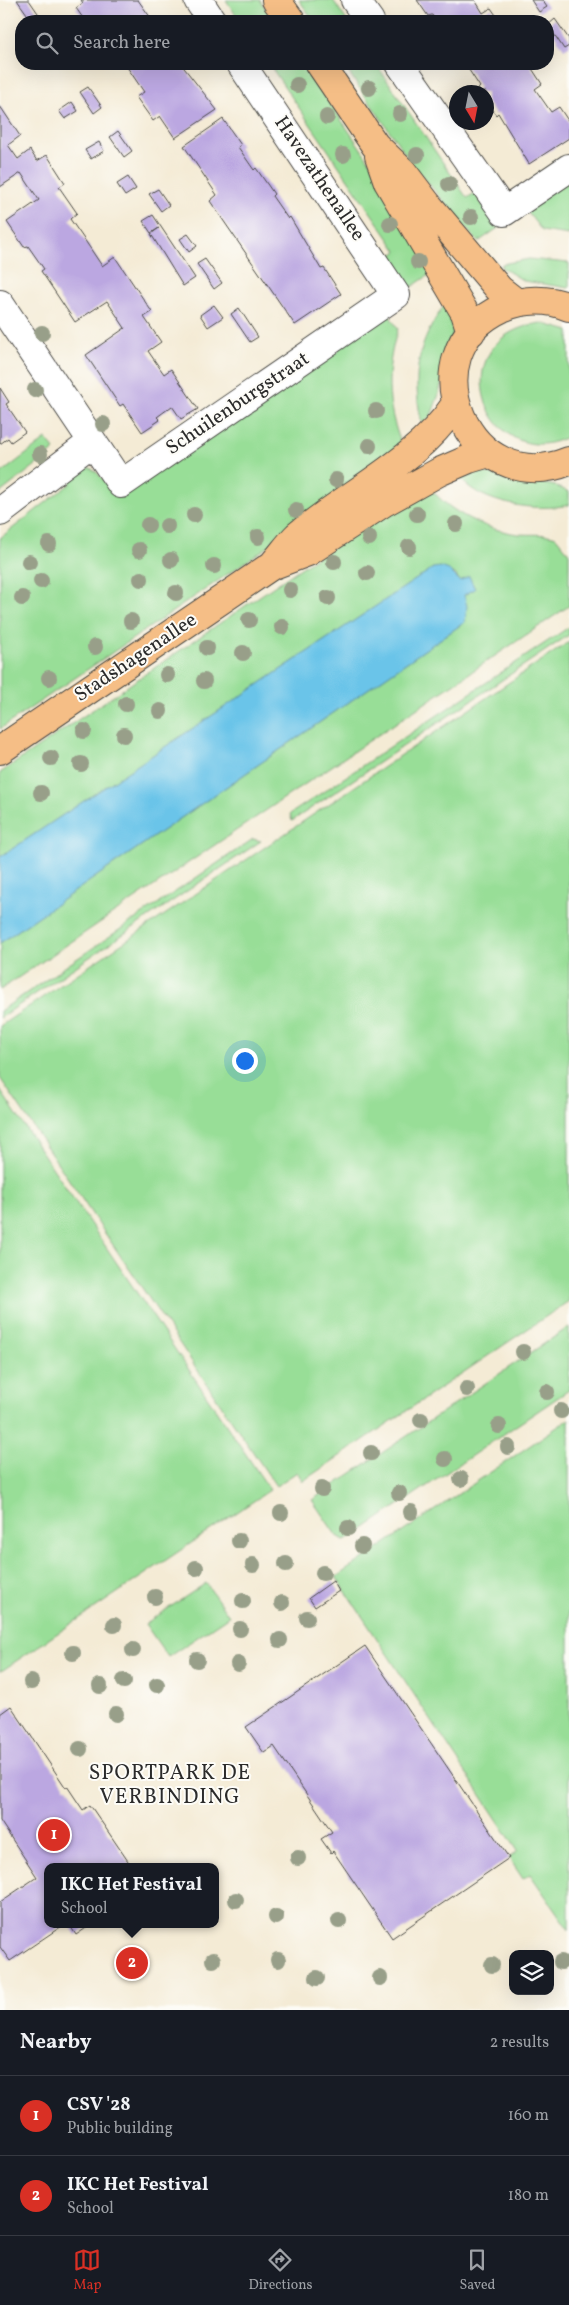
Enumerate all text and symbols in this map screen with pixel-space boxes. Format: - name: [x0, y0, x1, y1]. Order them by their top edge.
- search box: [15, 15, 554, 70]
- icon: search: [33, 29, 61, 57]
- text: Search here: [73, 30, 170, 56]
- north arrow: [449, 85, 494, 130]
- street label: Havezathenallee: [267, 111, 371, 247]
- street label: Schuilenburgstraat: [161, 346, 315, 462]
- street label: Stadshagenallee: [69, 607, 203, 709]
- your location: [232, 1048, 258, 1074]
- district label: SPORTPARK DE VERBINDING: [89, 1759, 251, 1812]
- pin: 1: [38, 1816, 70, 1854]
- popup: [44, 1863, 219, 1928]
- text: IKC Het Festival: [61, 1872, 202, 1898]
- text: School: [61, 1898, 108, 1920]
- pin: 2: [116, 1944, 148, 1982]
- map controls: [509, 1950, 554, 1995]
- button: layers: [509, 1950, 554, 1995]
- text: Nearby: [20, 2028, 91, 2057]
- text: 2 results: [490, 2032, 549, 2054]
- text: CSV '28: [67, 2092, 131, 2118]
- text: 1: [33, 2105, 39, 2127]
- text: 160 m: [508, 2105, 549, 2127]
- text: Public building: [67, 2118, 173, 2140]
- text: IKC Het Festival: [67, 2172, 208, 2198]
- text: 2: [32, 2185, 40, 2207]
- text: 180 m: [508, 2185, 549, 2207]
- text: School: [67, 2198, 114, 2220]
- tab: Map: [73, 2246, 101, 2295]
- tab: Directions: [248, 2246, 313, 2295]
- tab: Saved: [459, 2246, 496, 2295]

